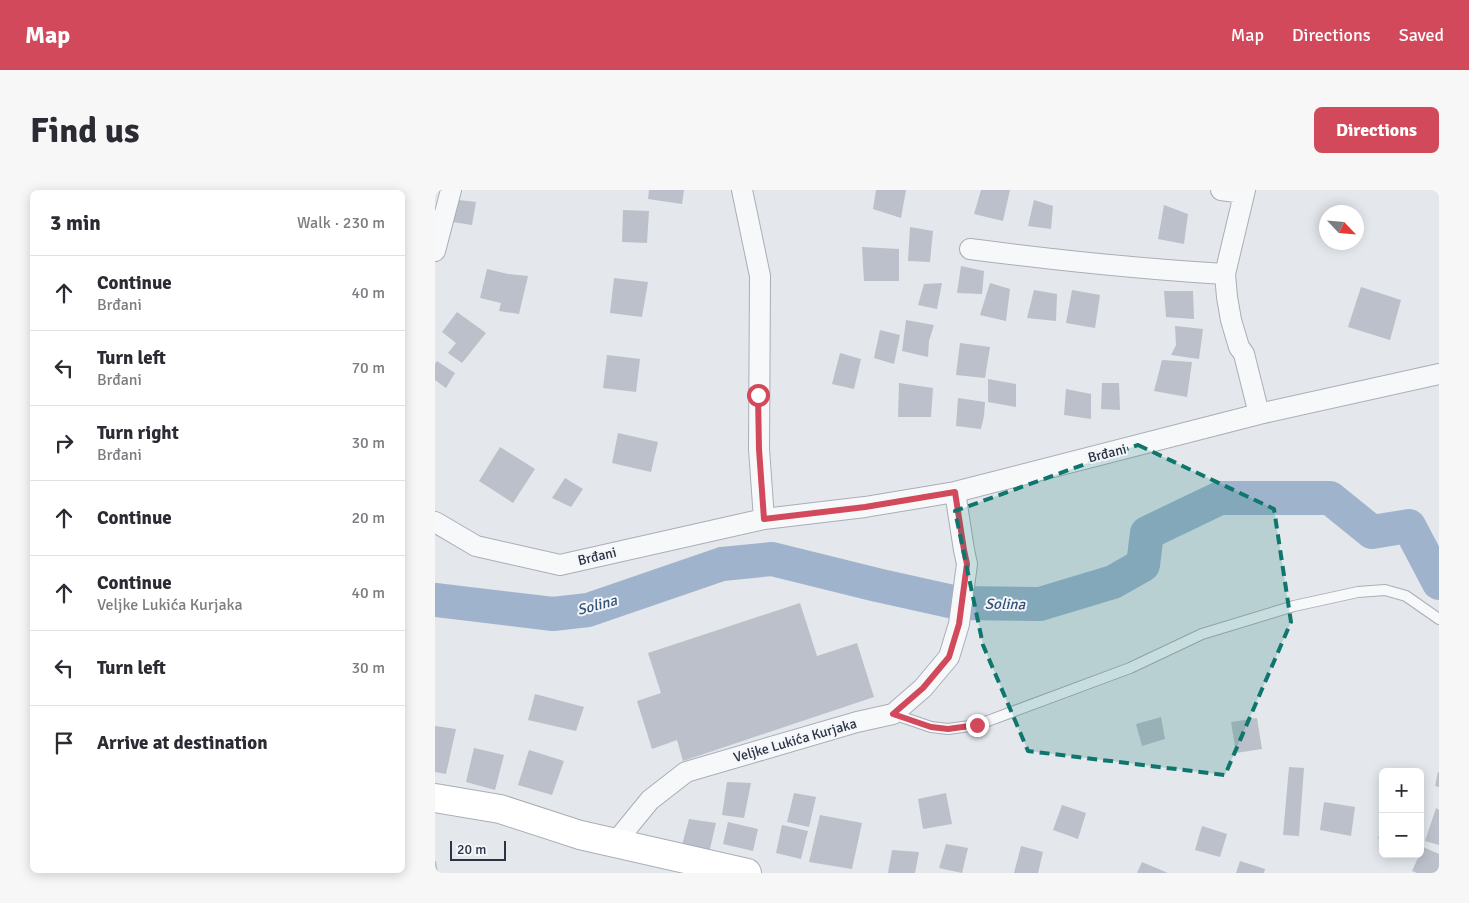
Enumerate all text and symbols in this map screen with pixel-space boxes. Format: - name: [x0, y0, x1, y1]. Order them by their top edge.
- text: Map: [25, 20, 70, 50]
- text: Map: [1231, 24, 1264, 46]
- text: Directions: [1292, 24, 1371, 46]
- text: Saved: [1399, 24, 1444, 46]
- button: Directions: [1314, 107, 1439, 153]
- text: Find us: [30, 109, 140, 152]
- north arrow: [1319, 205, 1364, 250]
- text: 3 min: [50, 210, 101, 236]
- text: Walk · 230 m: [297, 213, 385, 233]
- text: Continue: [97, 271, 172, 295]
- icon: ahead: [50, 279, 78, 307]
- text: 40 m: [351, 283, 385, 303]
- text: Brđani: [97, 295, 142, 315]
- text: Turn left: [97, 346, 166, 370]
- icon: left: [50, 354, 78, 382]
- text: 70 m: [351, 358, 385, 378]
- text: Brđani: [97, 370, 142, 390]
- route start: [747, 384, 770, 407]
- text: Turn right: [97, 421, 179, 445]
- icon: right: [50, 429, 78, 457]
- text: 30 m: [351, 433, 385, 453]
- street label: Brđani: [1086, 440, 1128, 466]
- text: Brđani: [97, 445, 142, 465]
- icon: ahead: [50, 504, 78, 532]
- text: Continue: [97, 506, 172, 530]
- text: 20 m: [351, 508, 385, 528]
- street label: Brđani: [576, 544, 618, 569]
- text: Continue: [97, 571, 172, 595]
- icon: ahead: [50, 579, 78, 607]
- text: 40 m: [351, 583, 385, 603]
- water label: Solina: [575, 591, 619, 619]
- text: Veljke Lukića Kurjaka: [97, 595, 243, 615]
- water label: Solina: [985, 595, 1026, 613]
- icon: left: [50, 654, 78, 682]
- text: Turn left: [97, 656, 166, 680]
- text: 30 m: [351, 658, 385, 678]
- route end: [966, 714, 989, 737]
- street label: Veljke Lukića Kurjaka: [732, 715, 859, 766]
- icon: arrive: [50, 729, 78, 757]
- text: Arrive at destination: [97, 731, 268, 755]
- map controls: [1379, 768, 1424, 858]
- button: +: [1379, 768, 1424, 813]
- button: −: [1379, 813, 1424, 858]
- scale bar: [450, 838, 506, 861]
- text: 20 m: [457, 841, 486, 858]

